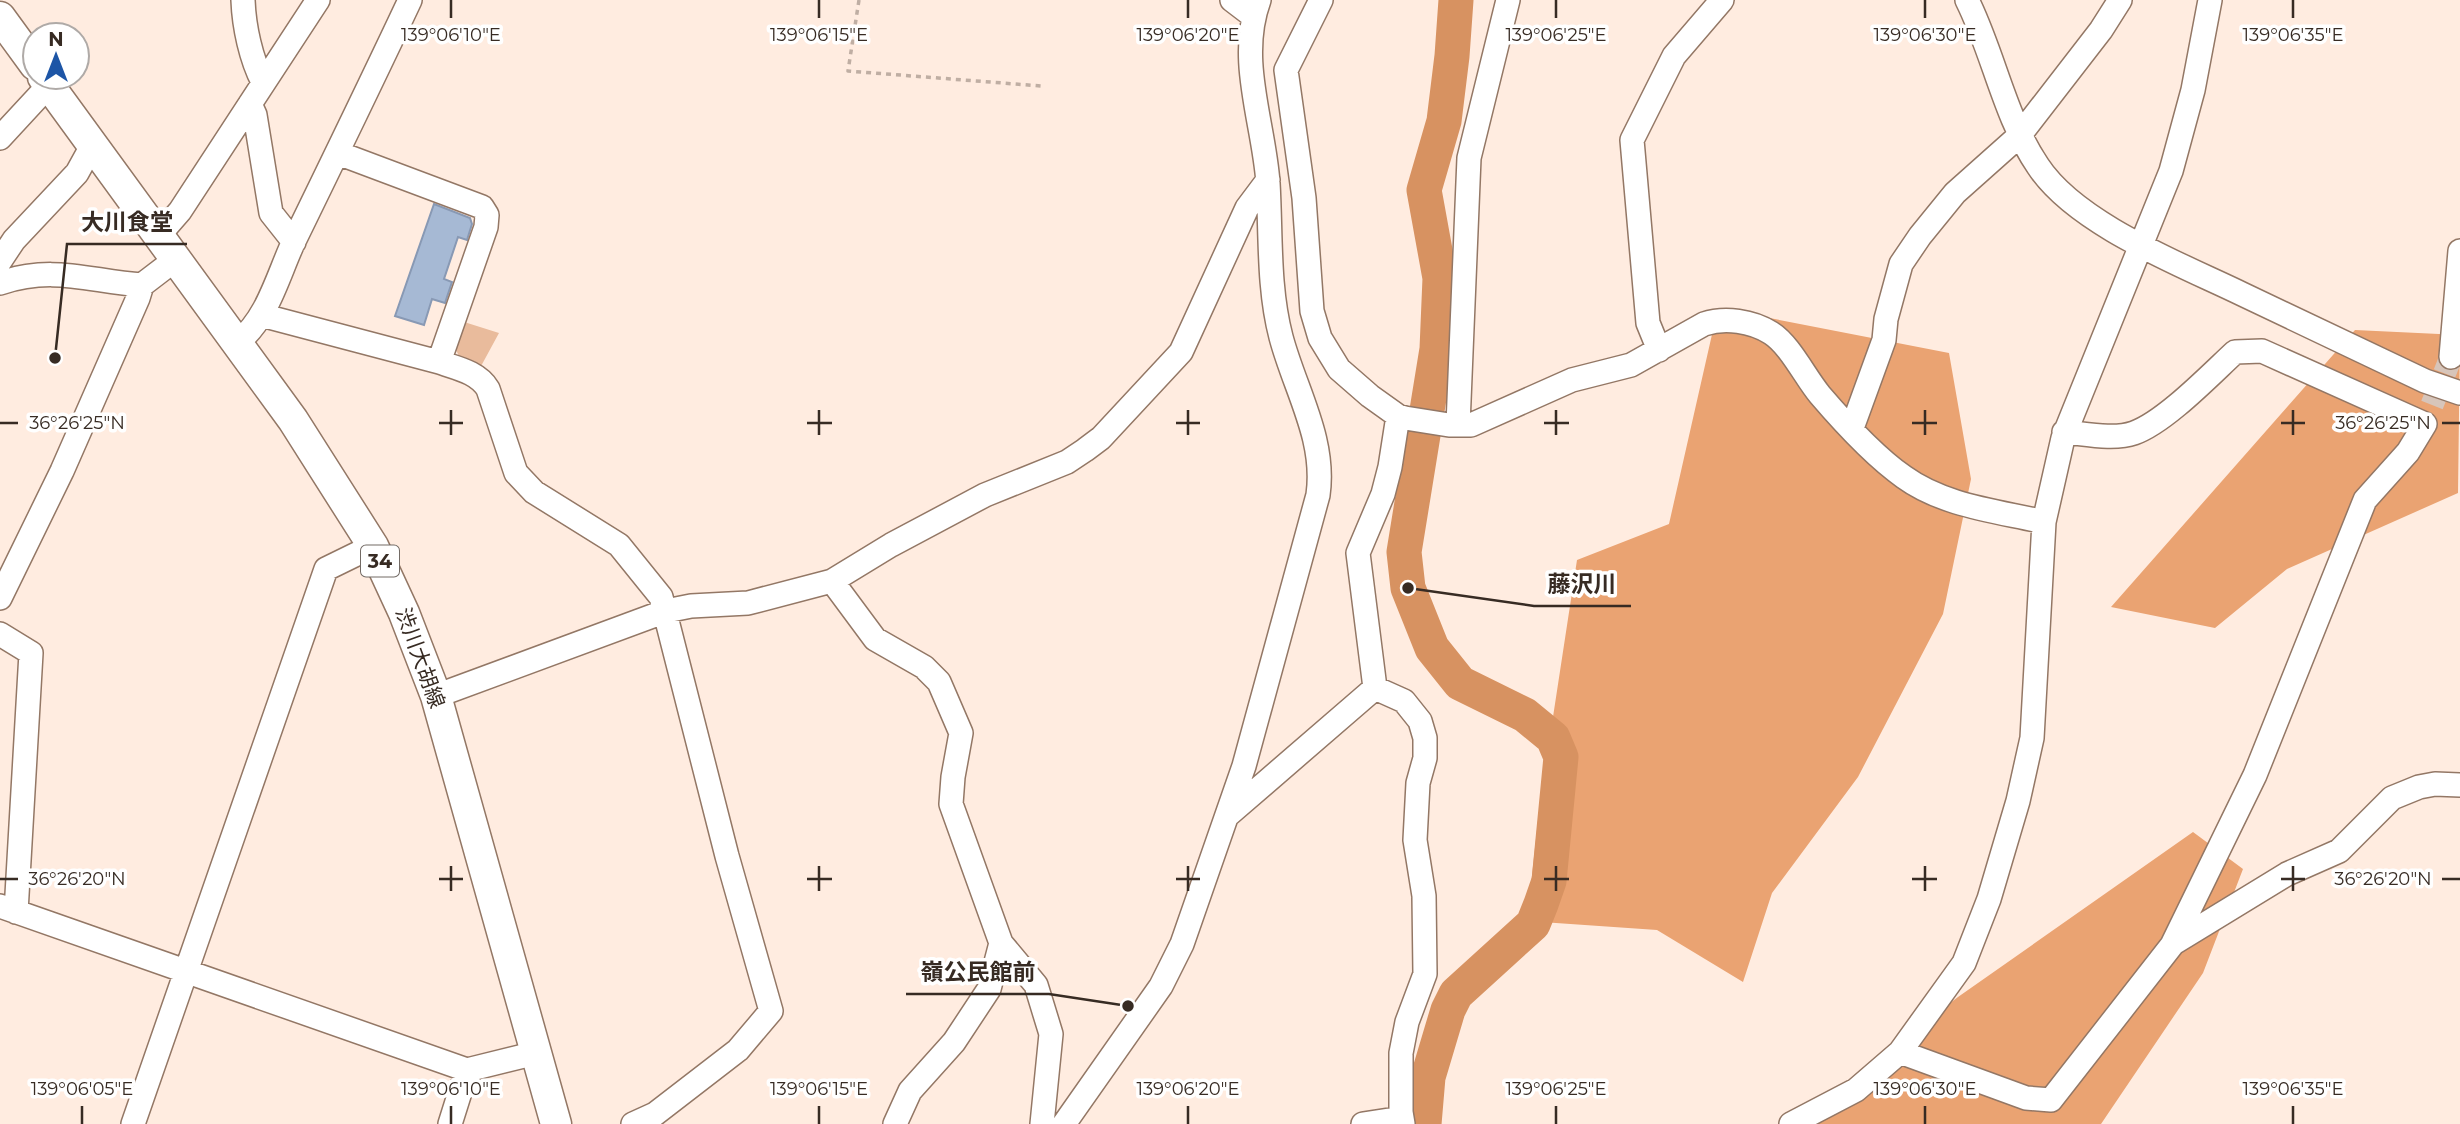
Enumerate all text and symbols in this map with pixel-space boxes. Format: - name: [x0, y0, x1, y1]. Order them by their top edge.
- north arrow: [21, 21, 91, 91]
- text: 139°06'10"E: [401, 24, 501, 46]
- text: 139°06'15"E: [770, 24, 868, 46]
- text: 139°06'20"E: [1136, 24, 1240, 46]
- text: 139°06'25"E: [1505, 24, 1607, 46]
- text: 139°06'30"E: [1874, 24, 1976, 46]
- text: 139°06'35"E: [2243, 24, 2343, 46]
- text: N: [48, 28, 64, 51]
- callout: 大川食堂: [67, 200, 187, 244]
- text: 大川食堂: [81, 208, 173, 236]
- text: 36°26'25"N: [29, 412, 125, 434]
- text: 36°26'25"N: [2335, 412, 2431, 434]
- road number: 34: [361, 546, 399, 576]
- callout: 藤沢川: [1534, 562, 1631, 606]
- text: 藤沢川: [1548, 570, 1617, 598]
- street label: 渋川大胡線: [391, 604, 450, 711]
- text: 36°26'20"N: [28, 868, 126, 890]
- text: 36°26'20"N: [2334, 868, 2432, 890]
- callout: 嶺公民館前: [906, 950, 1049, 994]
- text: 嶺公民館前: [921, 958, 1036, 986]
- text: 139°06'05"E: [31, 1078, 133, 1100]
- text: 139°06'10"E: [401, 1078, 501, 1100]
- text: 139°06'15"E: [770, 1078, 868, 1100]
- text: 139°06'20"E: [1136, 1078, 1240, 1100]
- text: 139°06'25"E: [1505, 1078, 1607, 1100]
- text: 139°06'30"E: [1874, 1078, 1976, 1100]
- text: 139°06'35"E: [2243, 1078, 2343, 1100]

